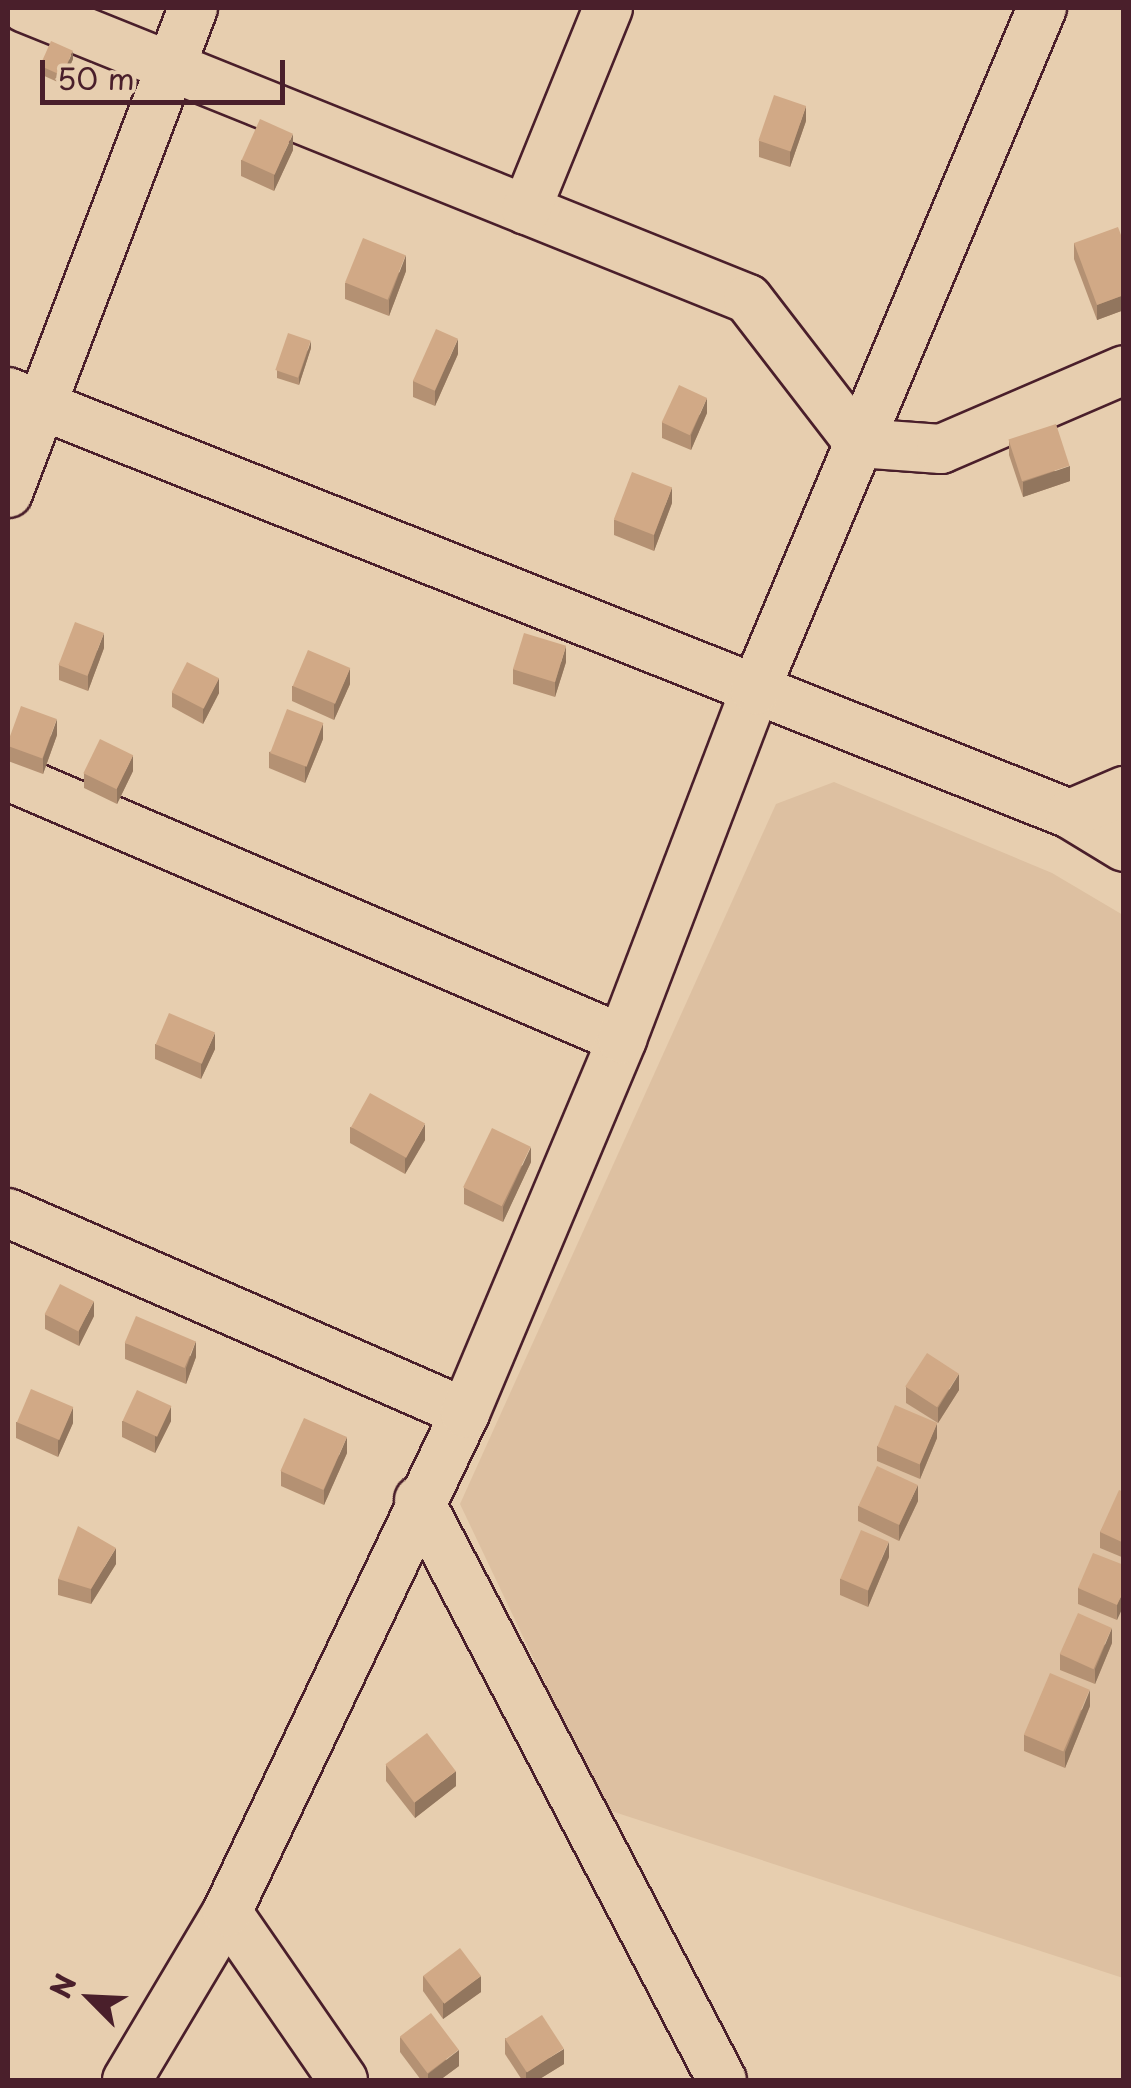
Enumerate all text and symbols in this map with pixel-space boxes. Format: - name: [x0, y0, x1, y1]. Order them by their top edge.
- scale bar: [45, 40, 290, 102]
- text: 50 m: [57, 55, 135, 100]
- north arrow: [40, 1948, 140, 2048]
- text: N: [38, 1967, 86, 2004]

